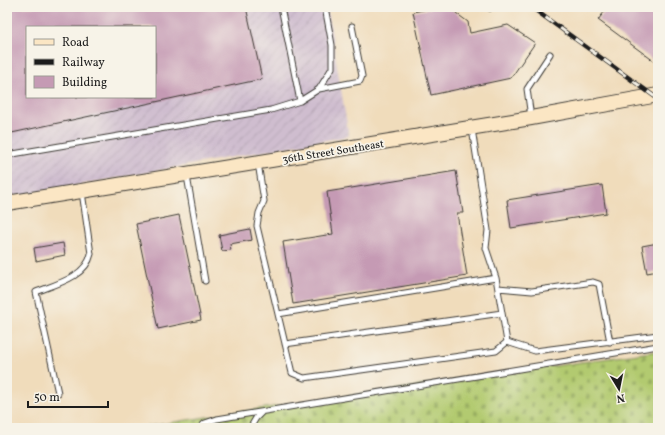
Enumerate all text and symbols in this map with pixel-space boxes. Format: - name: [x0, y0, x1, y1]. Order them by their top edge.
- legend: [26, 26, 156, 98]
- text: Road: [62, 35, 89, 51]
- text: Railway: [62, 55, 105, 71]
- text: Building: [62, 75, 107, 91]
- street label: 36th Street Southeast: [281, 137, 385, 168]
- north arrow: [599, 369, 639, 409]
- scale bar: [28, 383, 108, 409]
- text: N: [615, 389, 626, 405]
- text: 50 m: [34, 390, 60, 406]

